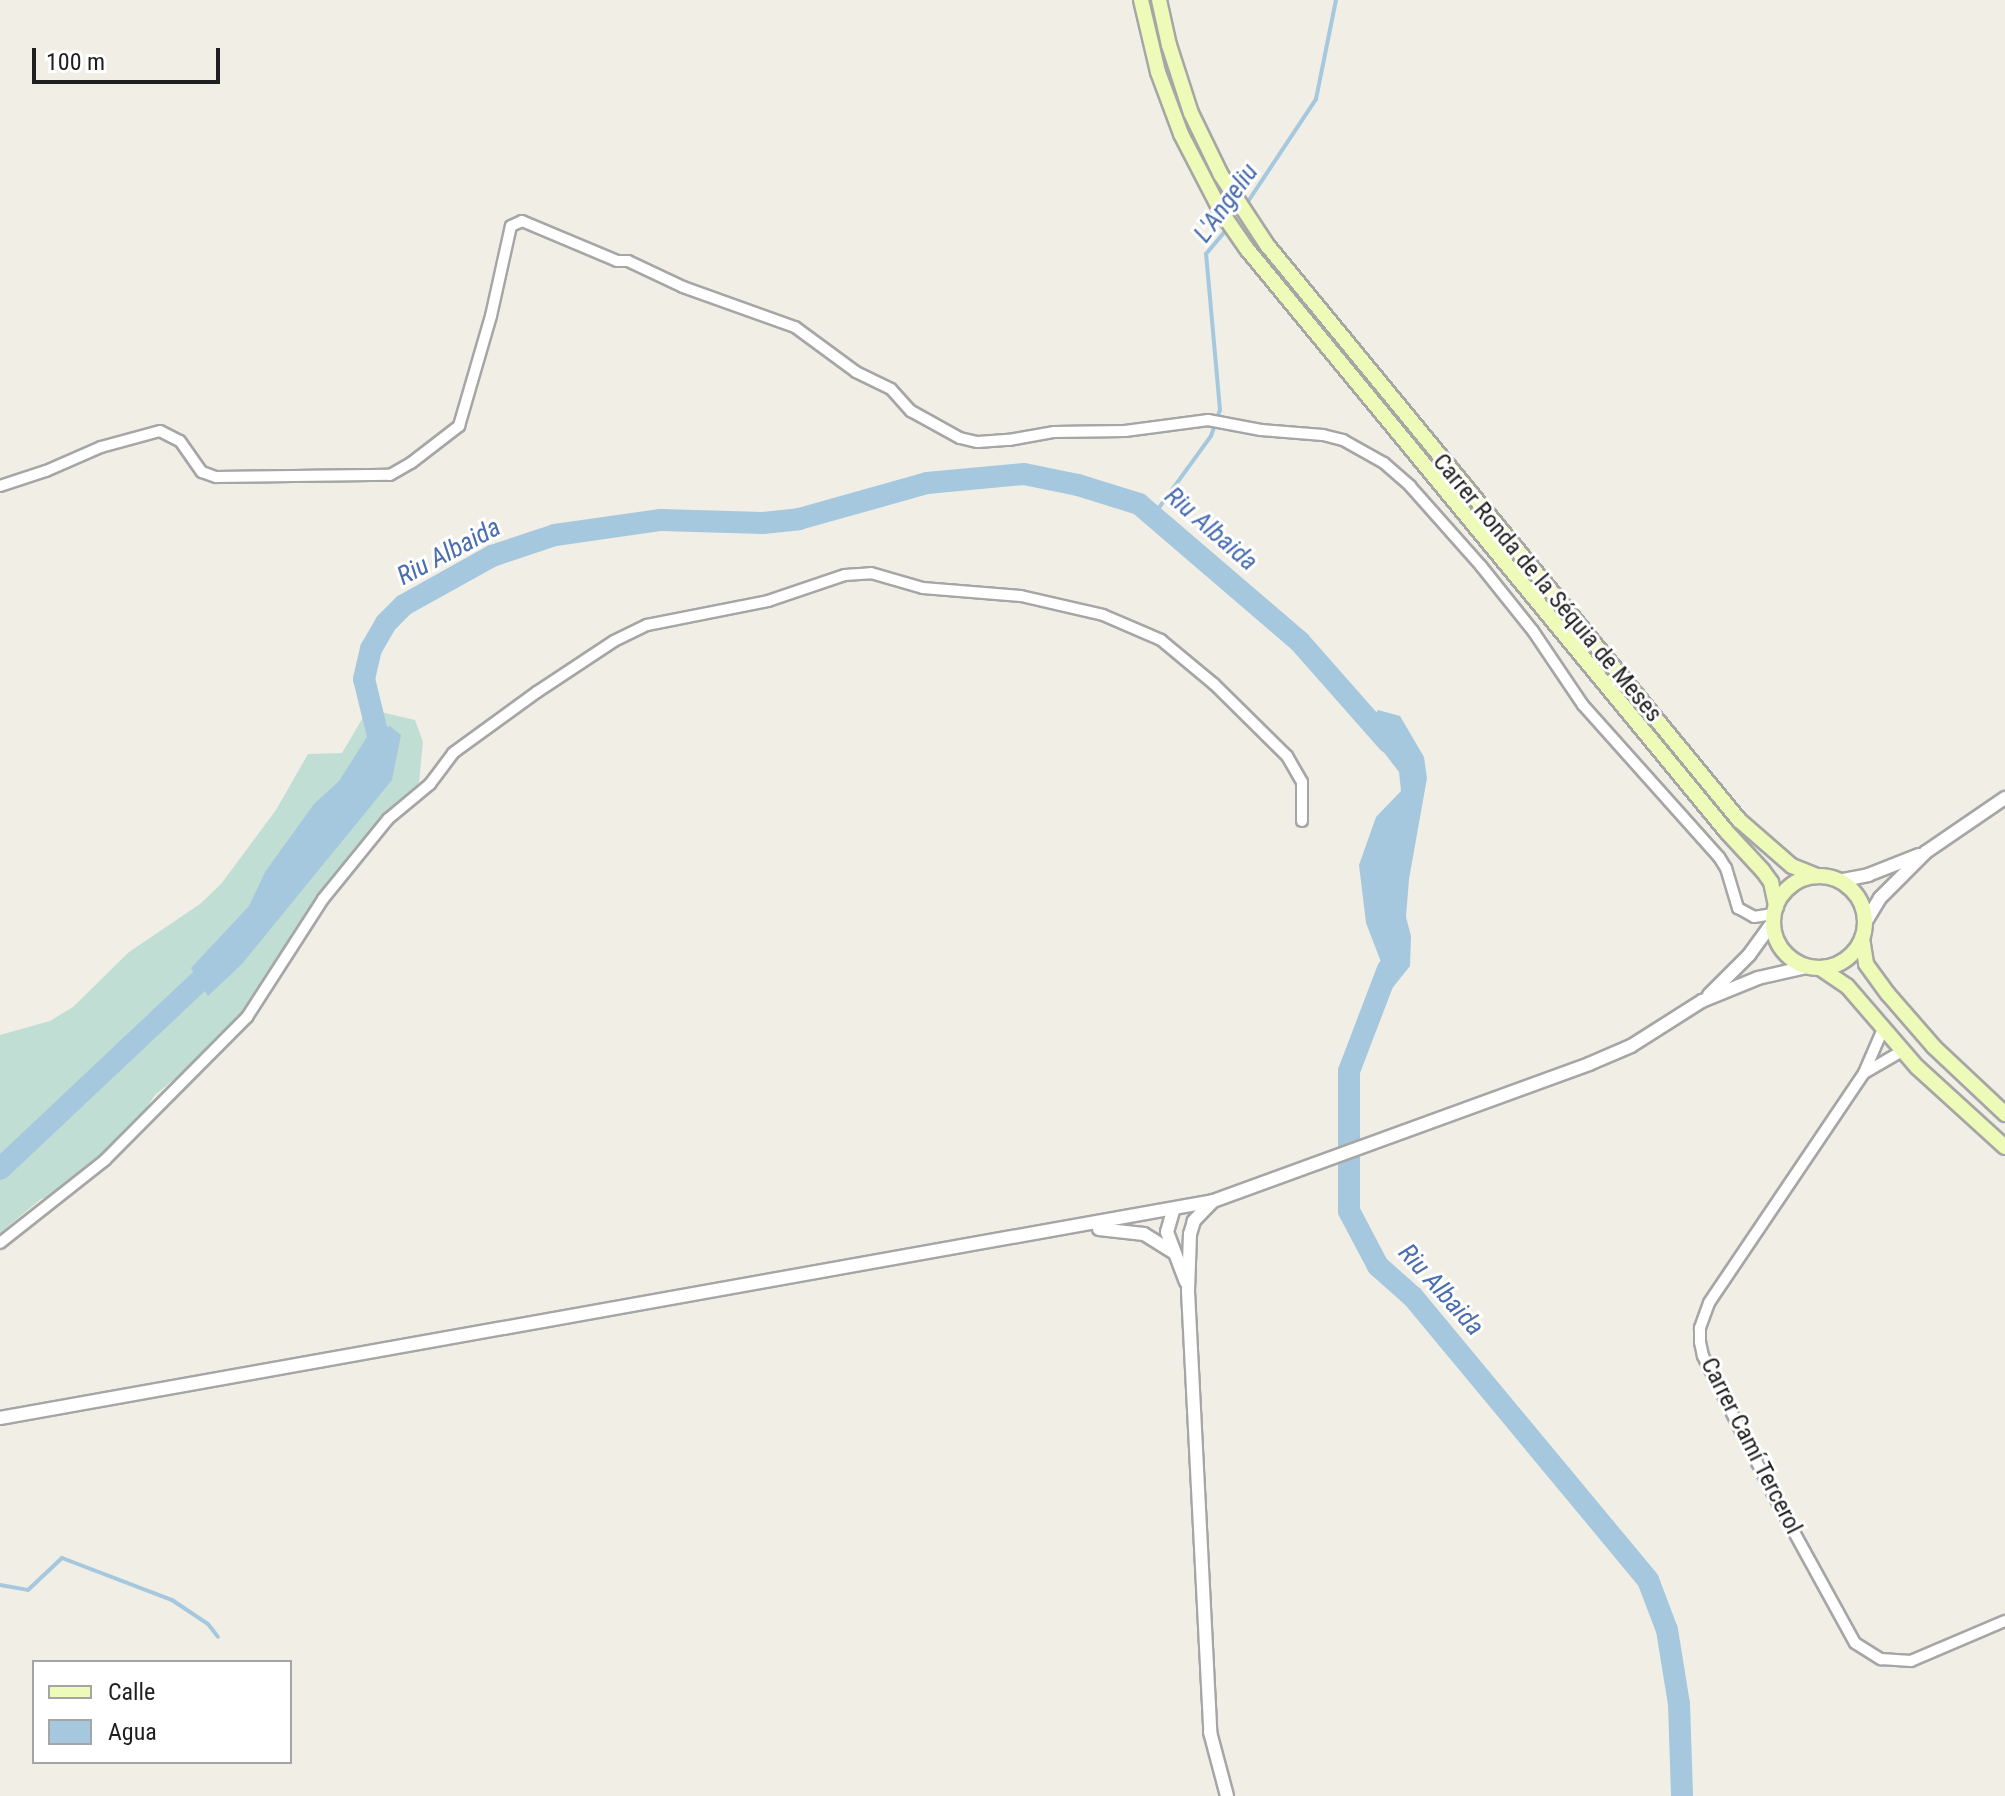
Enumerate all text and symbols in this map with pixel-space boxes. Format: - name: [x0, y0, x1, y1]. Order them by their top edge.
- scale bar: [36, 32, 224, 82]
- text: 100 m: [46, 48, 105, 76]
- water label: L'Angeliu: [1187, 158, 1265, 248]
- street label: Carrer Ronda de la Séquia de Meses: [1426, 448, 1668, 728]
- water label: Riu Albaida: [1158, 480, 1264, 578]
- water label: Riu Albaida: [392, 512, 506, 592]
- water label: Riu Albaida: [1392, 1238, 1490, 1342]
- street label: Carrer Camí Tercerol: [1694, 1353, 1808, 1539]
- legend: [32, 1660, 292, 1764]
- text: Calle: [108, 1678, 155, 1706]
- text: Agua: [108, 1718, 157, 1746]

